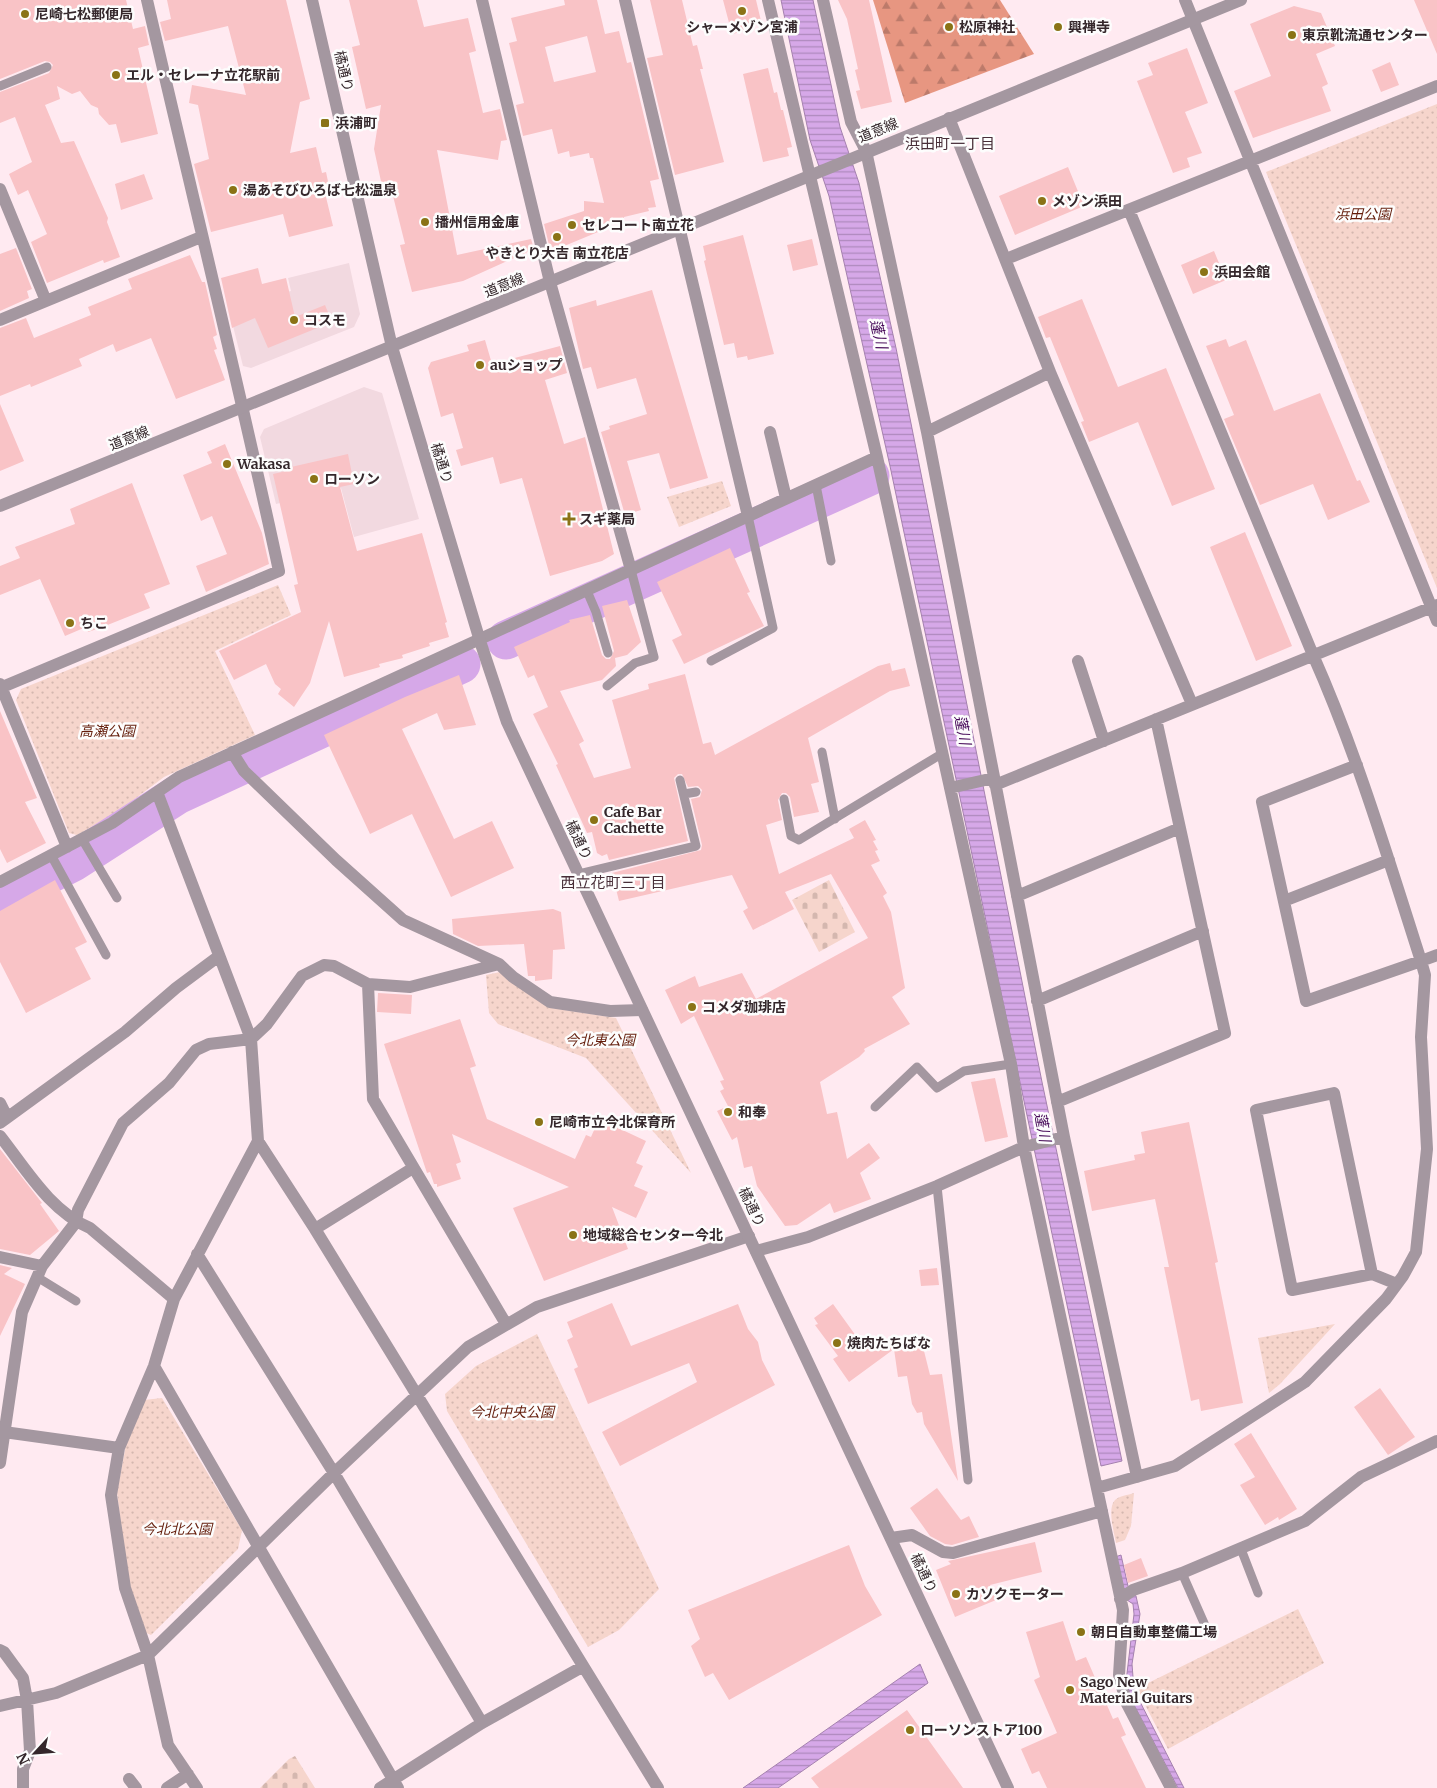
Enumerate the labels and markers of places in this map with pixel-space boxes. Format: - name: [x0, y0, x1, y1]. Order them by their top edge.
- place label: 尼崎七松郵便局: [35, 5, 133, 23]
- marker: シャーメゾン宮浦: [736, 5, 748, 17]
- marker: 尼崎七松郵便局: [19, 8, 31, 20]
- place label: シャーメゾン宮浦: [686, 18, 798, 36]
- place label: 松原神社: [959, 18, 1015, 36]
- place label: 興禅寺: [1068, 18, 1110, 36]
- marker: 松原神社: [943, 21, 955, 33]
- marker: 興禅寺: [1052, 21, 1064, 33]
- place label: 東京靴流通センター: [1302, 26, 1428, 44]
- marker: 東京靴流通センター: [1286, 29, 1298, 41]
- place label: エル・セレーナ立花駅前: [126, 66, 280, 84]
- marker: エル・セレーナ立花駅前: [110, 69, 122, 81]
- place label: 浜浦町: [335, 114, 377, 132]
- marker: 浜浦町: [319, 117, 331, 129]
- place label: 湯あそびひろば七松温泉: [243, 181, 397, 199]
- marker: 湯あそびひろば七松温泉: [227, 184, 239, 196]
- place label: メゾン浜田: [1052, 192, 1122, 210]
- marker: メゾン浜田: [1036, 195, 1048, 207]
- place label: 播州信用金庫: [435, 213, 519, 231]
- marker: 播州信用金庫: [419, 216, 431, 228]
- place label: セレコート南立花: [582, 216, 694, 234]
- marker: セレコート南立花: [566, 219, 578, 231]
- marker: やきとり大吉 南立花店: [551, 231, 563, 243]
- place label: やきとり大吉 南立花店: [485, 244, 629, 262]
- place label: 浜田会館: [1214, 263, 1270, 281]
- marker: 浜田会館: [1198, 266, 1210, 278]
- place label: コスモ: [304, 311, 346, 329]
- marker: コスモ: [288, 314, 300, 326]
- place label: auショップ: [490, 356, 563, 374]
- marker: auショップ: [474, 359, 486, 371]
- place label: Wakasa: [236, 455, 291, 473]
- marker: Wakasa: [221, 458, 233, 470]
- place label: ローソン: [324, 470, 380, 488]
- marker: ローソン: [308, 473, 320, 485]
- place label: スギ薬局: [579, 510, 635, 528]
- marker: スギ薬局: [563, 513, 575, 525]
- place label: ちこ: [80, 614, 108, 632]
- marker: ちこ: [64, 617, 76, 629]
- place label: Cafe Bar Cachette: [604, 803, 664, 837]
- marker: Cafe Bar Cachette: [588, 814, 600, 826]
- place label: コメダ珈琲店: [702, 998, 786, 1016]
- marker: コメダ珈琲店: [686, 1001, 698, 1013]
- place label: 和奉: [738, 1103, 766, 1121]
- marker: 和奉: [722, 1106, 734, 1118]
- place label: 尼崎市立今北保育所: [549, 1113, 675, 1131]
- marker: 尼崎市立今北保育所: [533, 1116, 545, 1128]
- place label: 地域総合センター今北: [583, 1226, 723, 1244]
- marker: 地域総合センター今北: [567, 1229, 579, 1241]
- place label: 焼肉たちばな: [847, 1334, 931, 1352]
- marker: 焼肉たちばな: [831, 1337, 843, 1349]
- place label: カソクモーター: [966, 1585, 1064, 1603]
- marker: カソクモーター: [950, 1588, 962, 1600]
- place label: 朝日自動車整備工場: [1091, 1623, 1217, 1641]
- marker: 朝日自動車整備工場: [1075, 1626, 1087, 1638]
- place label: Sago New Material Guitars: [1080, 1673, 1193, 1707]
- marker: Sago New Material Guitars: [1064, 1684, 1076, 1696]
- place label: ローソンストア100: [920, 1721, 1042, 1739]
- marker: ローソンストア100: [904, 1724, 916, 1736]

